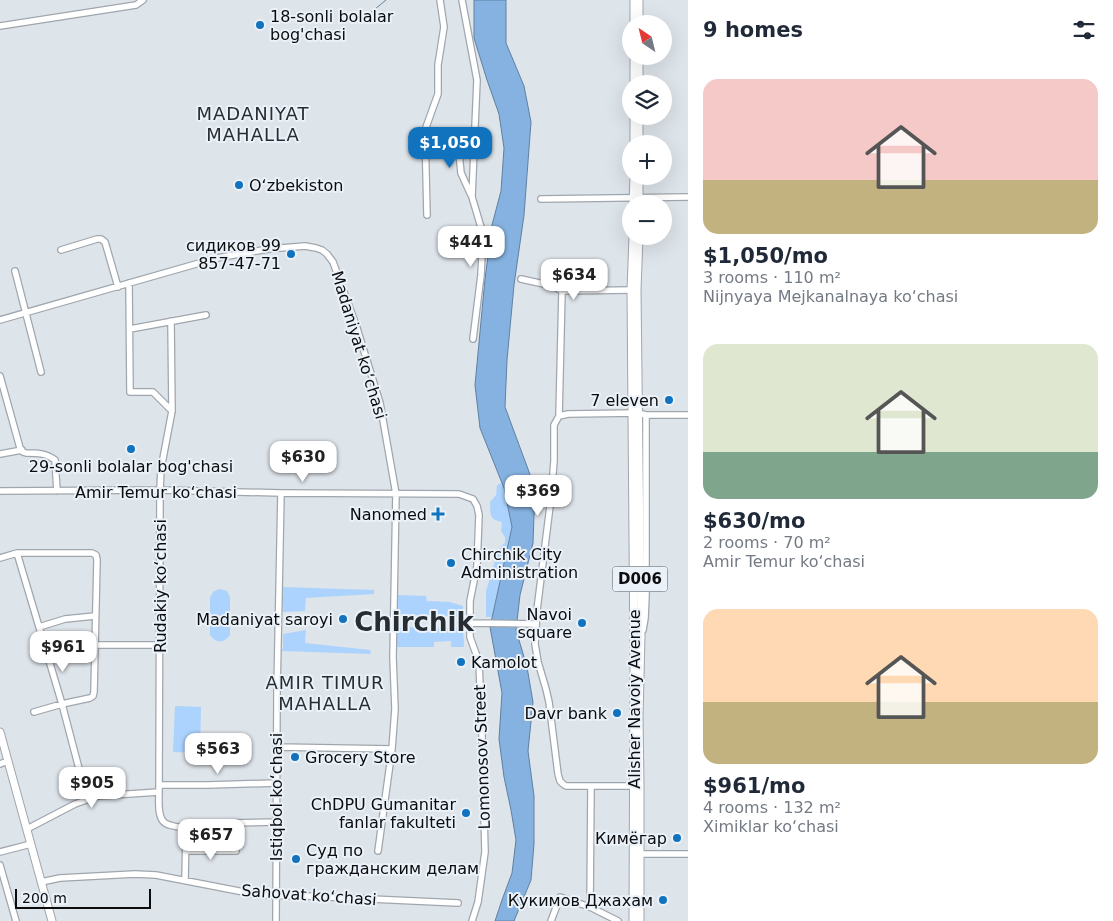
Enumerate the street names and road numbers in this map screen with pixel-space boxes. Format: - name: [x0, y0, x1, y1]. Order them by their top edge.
- street label: Madaniyat ko‘chasi: [327, 269, 391, 421]
- street label: Amir Temur ko‘chasi: [75, 483, 237, 502]
- street label: Rudakiy ko‘chasi: [151, 519, 170, 653]
- road number: D006: [612, 566, 668, 592]
- street label: Alisher Navoiy Avenue: [625, 609, 644, 789]
- street label: Lomonosov Street: [470, 684, 494, 830]
- street label: Istiqbol ko‘chasi: [267, 733, 286, 861]
- street label: Sahovat ko‘chasi: [241, 881, 377, 909]

